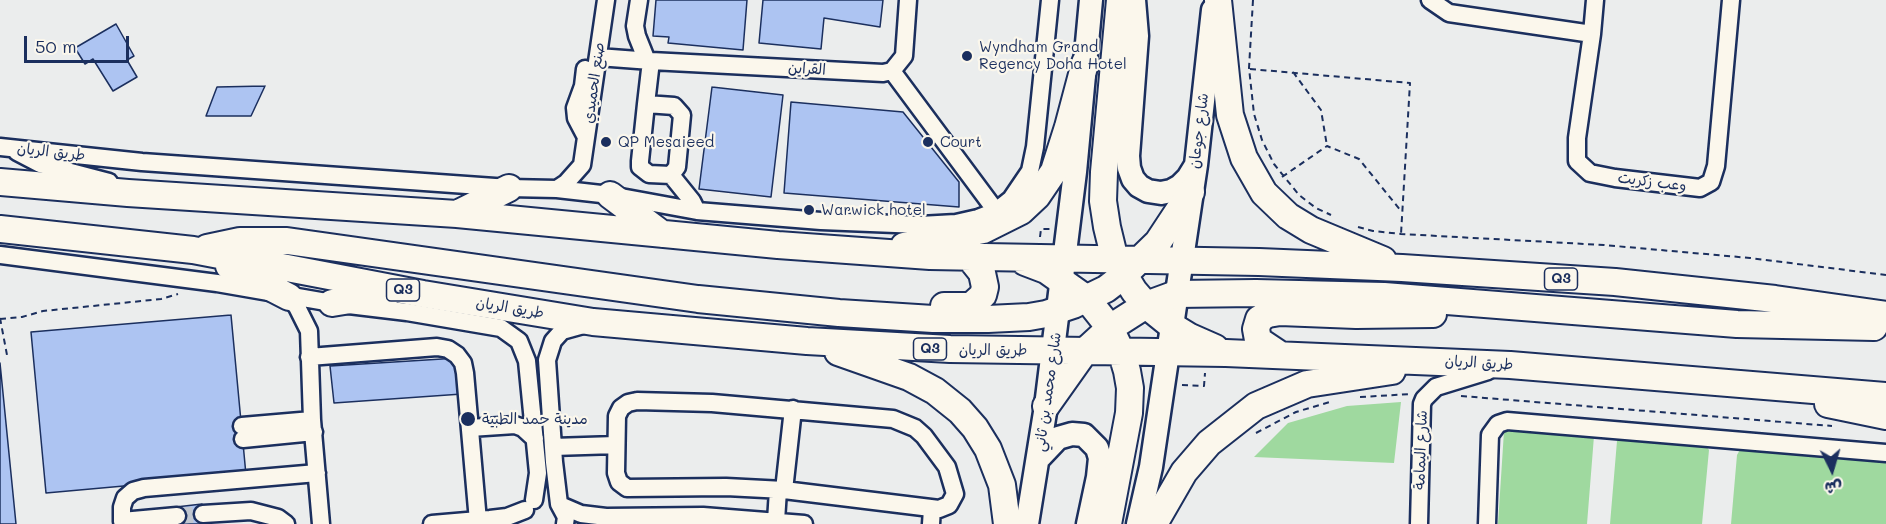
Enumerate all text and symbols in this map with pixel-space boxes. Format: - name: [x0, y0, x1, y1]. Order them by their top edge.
- scale bar: [27, 24, 132, 62]
- text: 50 m: [35, 34, 77, 58]
- place label: Wyndham Grand Regency Doha Hotel: [979, 38, 1127, 73]
- street label: صنع الحميدي: [579, 41, 609, 125]
- marker: Wyndham Grand Regency Doha Hotel: [960, 49, 974, 63]
- street label: القراين: [788, 59, 826, 79]
- street label: شارع جوعان: [1185, 92, 1213, 170]
- place label: QP Mesaieed: [618, 133, 714, 151]
- place label: Court: [940, 133, 982, 151]
- marker: QP Mesaieed: [599, 135, 613, 149]
- marker: Court: [921, 135, 935, 149]
- street label: طريق الريان: [16, 139, 86, 165]
- street label: وعب زكريت: [1617, 169, 1687, 195]
- place label: Warwick hotel: [821, 201, 926, 219]
- marker: Warwick hotel: [802, 203, 816, 217]
- road number: Q3: [1544, 268, 1578, 290]
- road number: Q3: [386, 279, 420, 301]
- street label: طريق الريان: [475, 294, 545, 322]
- street label: شارع محمد بن ثاني: [1031, 331, 1065, 453]
- road number: Q3: [914, 338, 946, 360]
- street label: طريق الريان: [959, 341, 1027, 359]
- street label: طريق الريان: [1444, 352, 1514, 374]
- marker: مدينة حمد الطبية: [459, 410, 477, 428]
- place label: مدينة حمد الطبية: [482, 410, 588, 428]
- street label: شارع اليمامة: [1411, 410, 1431, 490]
- north arrow: [1802, 440, 1862, 500]
- text: ش: [1824, 477, 1843, 500]

